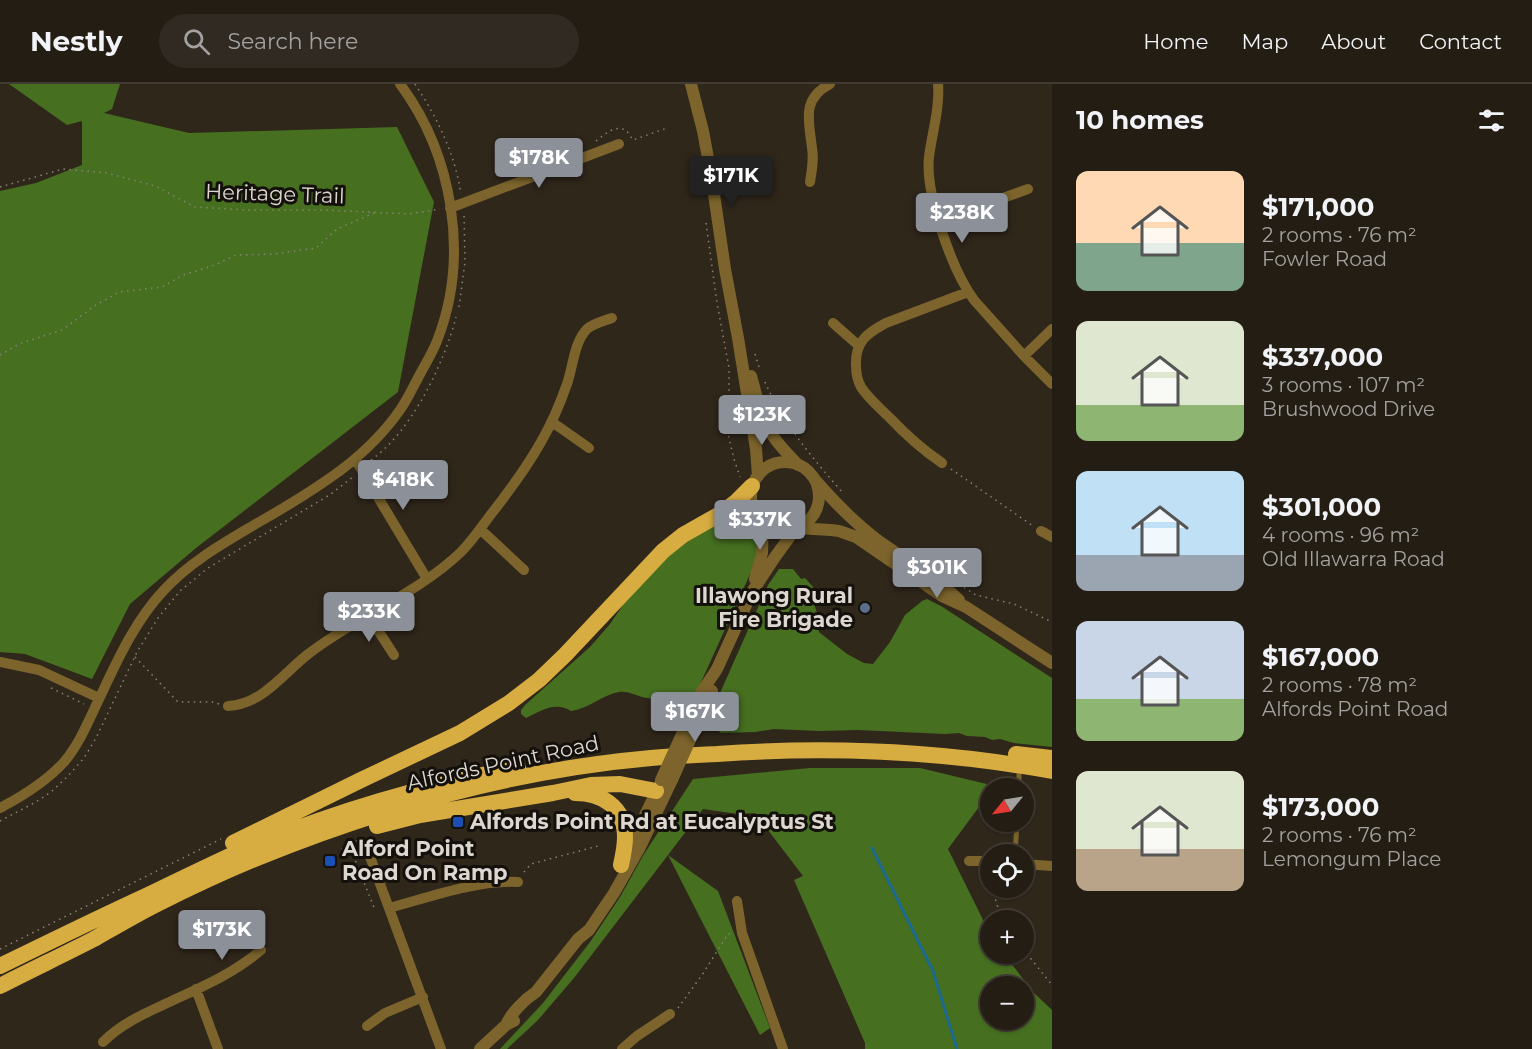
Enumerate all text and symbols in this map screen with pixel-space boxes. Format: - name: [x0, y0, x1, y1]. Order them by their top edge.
- search box: [159, 14, 579, 68]
- text: Nestly: [30, 24, 123, 58]
- icon: search: [180, 25, 213, 58]
- text: Search here: [228, 28, 358, 55]
- text: Home: [1143, 29, 1208, 54]
- text: Map: [1241, 29, 1288, 54]
- text: About: [1321, 29, 1386, 54]
- text: Contact: [1419, 29, 1502, 54]
- text: 10 homes: [1076, 104, 1204, 136]
- icon: filters: [1475, 104, 1508, 137]
- pin: $178K: [497, 138, 581, 189]
- text: $178K: [509, 145, 569, 169]
- pin: $171K: [689, 156, 773, 207]
- text: $171K: [703, 163, 759, 187]
- street label: Heritage Trail: [205, 179, 345, 208]
- text: $171,000: [1262, 191, 1375, 223]
- pin: $238K: [920, 193, 1004, 244]
- icon: home: [1124, 195, 1196, 267]
- text: $238K: [930, 200, 994, 224]
- text: 2 rooms · 76 m²: [1262, 223, 1417, 247]
- text: Fowler Road: [1262, 247, 1387, 271]
- text: $337,000: [1262, 341, 1383, 373]
- icon: home: [1124, 345, 1196, 417]
- text: 3 rooms · 107 m²: [1262, 373, 1425, 397]
- pin: $123K: [720, 395, 804, 446]
- text: Brushwood Drive: [1262, 397, 1435, 421]
- text: $123K: [733, 402, 791, 426]
- pin: $418K: [361, 460, 445, 511]
- text: $418K: [372, 467, 434, 491]
- text: $301,000: [1262, 491, 1381, 523]
- icon: home: [1124, 495, 1196, 567]
- pin: $337K: [718, 500, 802, 551]
- text: $337K: [728, 507, 792, 531]
- text: 4 rooms · 96 m²: [1262, 523, 1419, 547]
- text: Old Illawarra Road: [1262, 547, 1445, 571]
- pin: $301K: [895, 548, 979, 599]
- text: $301K: [907, 555, 967, 579]
- place label: Illawong Rural Fire Brigade: [695, 583, 853, 632]
- pin: $233K: [327, 592, 411, 643]
- text: $233K: [338, 599, 400, 623]
- marker: Illawong Rural Fire Brigade: [858, 601, 872, 615]
- text: $167,000: [1262, 641, 1379, 673]
- icon: home: [1124, 645, 1196, 717]
- text: 2 rooms · 78 m²: [1262, 673, 1417, 697]
- pin: $167K: [653, 692, 737, 743]
- text: Alfords Point Road: [1262, 697, 1448, 721]
- text: $167K: [665, 699, 725, 723]
- street label: Alfords Point Road: [405, 730, 601, 795]
- north arrow: [980, 778, 1034, 832]
- map controls: [980, 778, 1034, 1030]
- text: $173,000: [1262, 791, 1379, 823]
- icon: home: [1124, 795, 1196, 867]
- place label: Alfords Point Rd at Eucalyptus St: [469, 809, 834, 834]
- marker: Alfords Point Rd at Eucalyptus St: [451, 815, 465, 829]
- text: 2 rooms · 76 m²: [1262, 823, 1417, 847]
- place label: Alford Point Road On Ramp: [341, 836, 508, 885]
- button: locate: [980, 844, 1034, 898]
- text: Lemongum Place: [1262, 847, 1441, 871]
- marker: Alford Point Road On Ramp: [323, 854, 337, 868]
- pin: $173K: [180, 910, 264, 961]
- button: +: [980, 910, 1034, 964]
- text: $173K: [192, 917, 252, 941]
- button: −: [980, 976, 1034, 1030]

